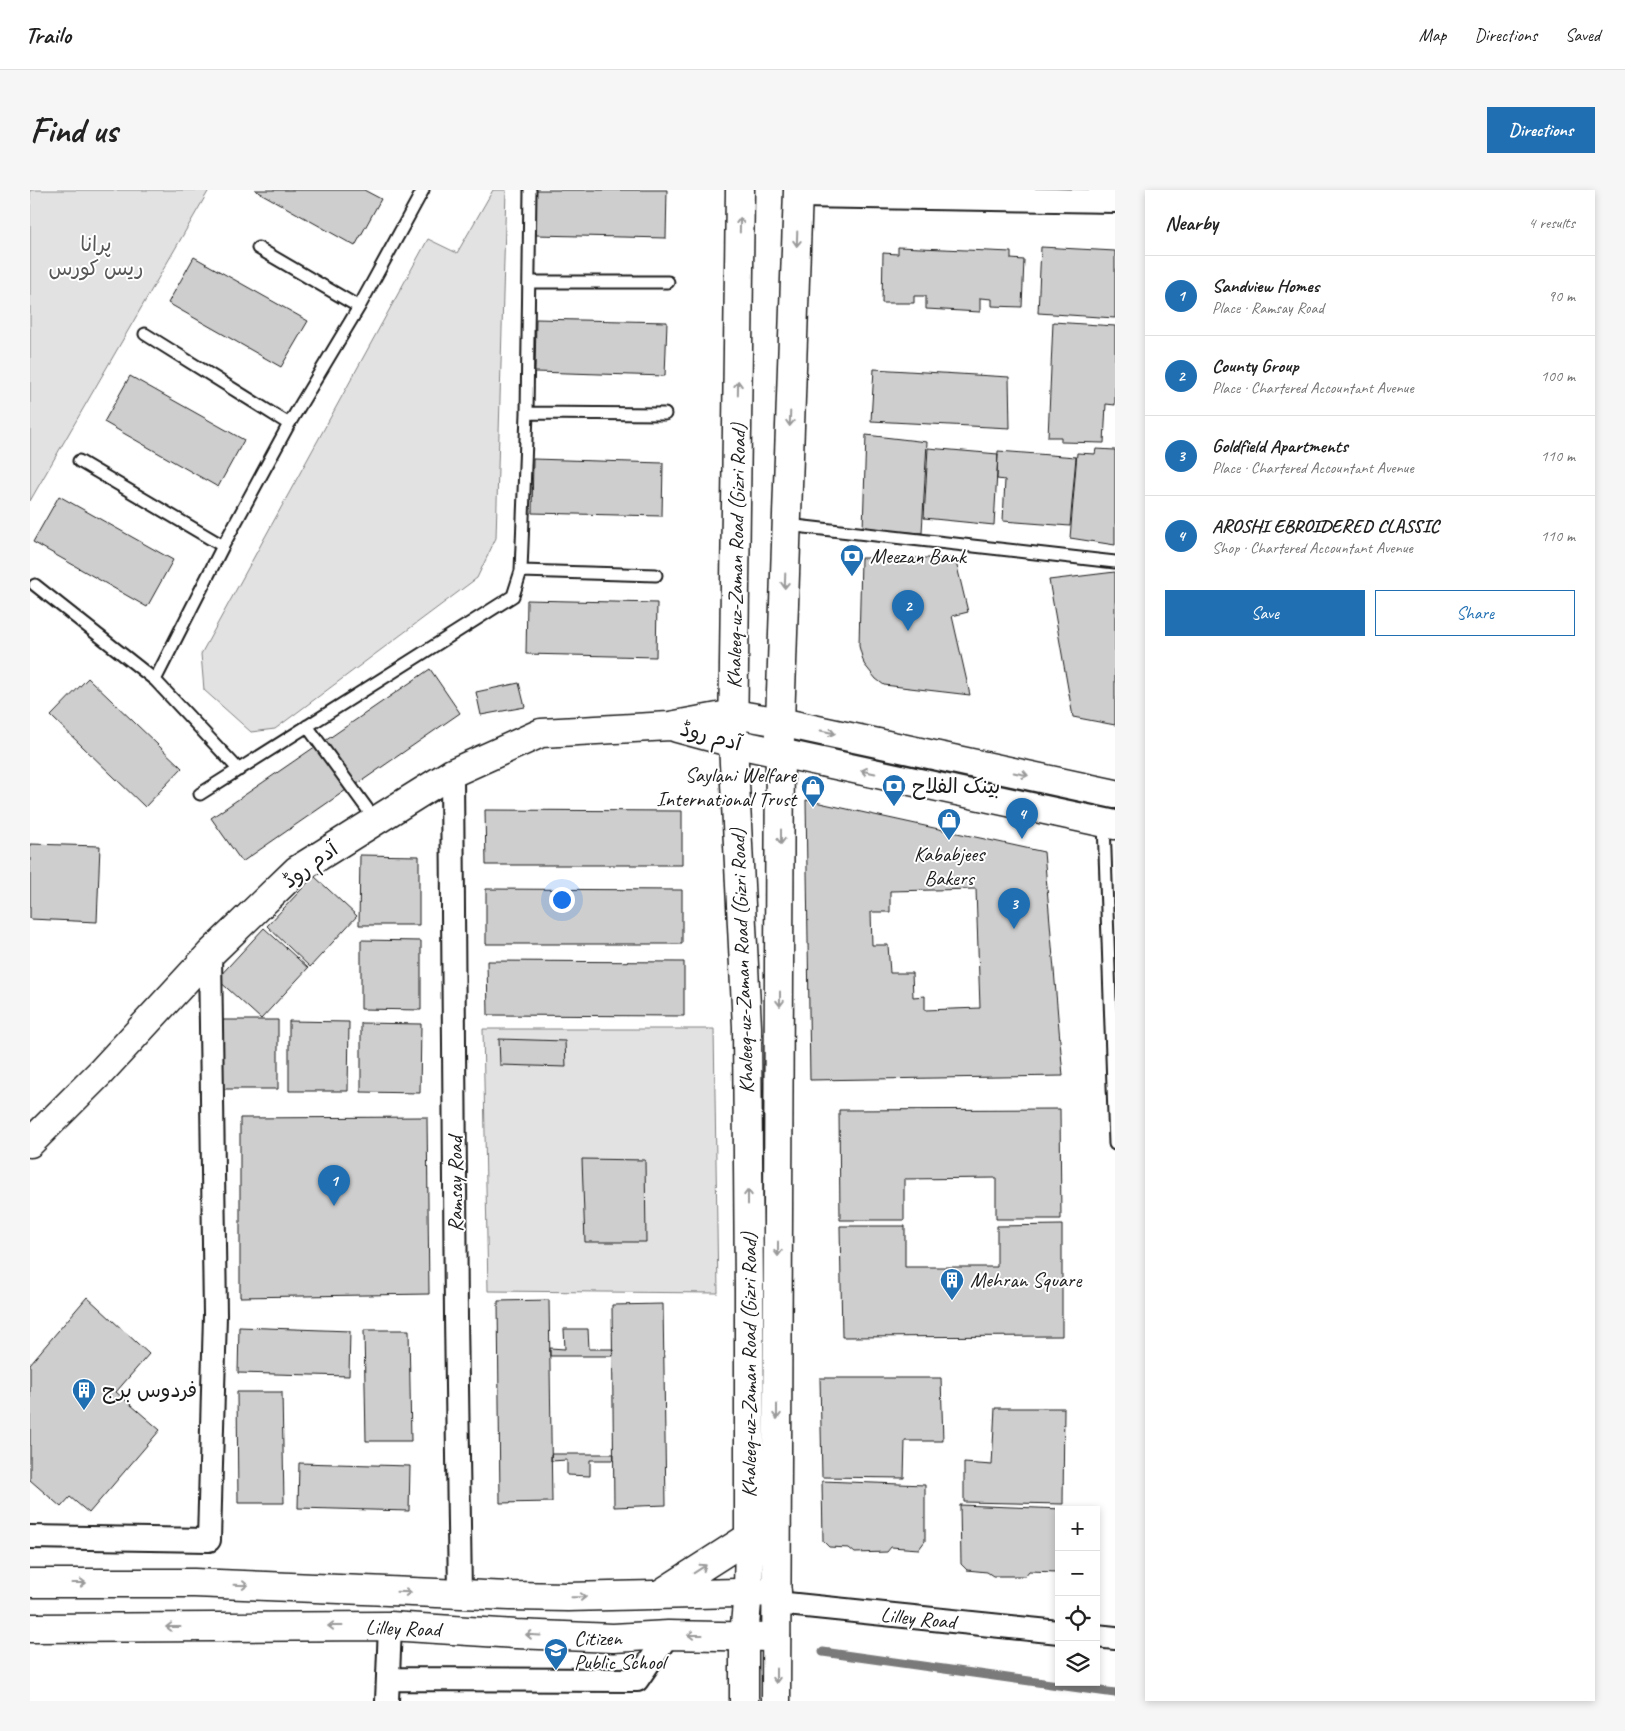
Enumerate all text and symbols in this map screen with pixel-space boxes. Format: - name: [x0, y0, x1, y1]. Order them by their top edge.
- text: Trailo: [25, 20, 71, 50]
- text: Map: [1419, 24, 1446, 46]
- text: Directions: [1474, 24, 1537, 46]
- text: Saved: [1565, 24, 1600, 46]
- button: Directions: [1487, 107, 1595, 153]
- text: Find us: [30, 108, 117, 153]
- text: Nearby: [1165, 210, 1218, 236]
- text: 4 results: [1528, 213, 1575, 233]
- one-way arrow: [735, 218, 745, 234]
- one-way arrow: [792, 230, 801, 246]
- park label: پرانا ریس کورس: [48, 231, 144, 281]
- text: Sandview Homes: [1212, 274, 1319, 298]
- text: 1: [1177, 286, 1185, 306]
- text: 90 m: [1548, 286, 1575, 306]
- text: Place · Ramsay Road: [1212, 298, 1324, 318]
- text: County Group: [1212, 354, 1298, 378]
- text: 2: [1177, 366, 1185, 386]
- text: 100 m: [1541, 366, 1575, 386]
- text: Place · Chartered Accountant Avenue: [1212, 378, 1414, 398]
- one-way arrow: [733, 380, 743, 396]
- one-way arrow: [786, 410, 795, 426]
- street label: Khaleeq-uz-Zaman Road (Gizri Road): [721, 422, 751, 689]
- text: Goldfield Apartments: [1212, 434, 1348, 458]
- text: 3: [1177, 446, 1185, 466]
- text: 110 m: [1541, 446, 1575, 466]
- text: Place · Chartered Accountant Avenue: [1212, 458, 1414, 478]
- text: AROSHI EBROIDERED CLASSIC: [1212, 514, 1439, 538]
- text: 4: [1177, 526, 1185, 546]
- text: 110 m: [1541, 526, 1575, 546]
- text: Shop · Chartered Accountant Avenue: [1212, 538, 1413, 558]
- bank icon: Meezan Bank: [839, 543, 865, 577]
- place label: Meezan Bank: [870, 543, 968, 569]
- one-way arrow: [780, 572, 790, 589]
- pin: 2: [892, 590, 924, 631]
- button: Save: [1165, 590, 1365, 636]
- button: Share: [1375, 590, 1575, 636]
- street label: آدم روڈ: [677, 715, 745, 760]
- one-way arrow: [820, 728, 836, 738]
- place label: Saylani Welfare International Trust: [656, 762, 798, 812]
- one-way arrow: [860, 767, 876, 776]
- one-way arrow: [1013, 770, 1029, 779]
- bank icon: بینک الفلاح: [881, 773, 907, 807]
- place label: بینک الفلاح: [912, 773, 1000, 800]
- shop icon: Saylani Welfare International Trust: [800, 774, 826, 808]
- pin: 4: [1006, 798, 1038, 839]
- shop icon: Kababjees Bakers: [936, 807, 962, 841]
- street label: Khaleeq-uz-Zaman Road (Gizri Road): [724, 827, 760, 1094]
- one-way arrow: [776, 828, 786, 844]
- street label: آدم روڈ: [277, 836, 345, 896]
- place label: Kababjees Bakers: [914, 841, 986, 891]
- your location: [549, 887, 575, 913]
- pin: 3: [998, 888, 1030, 929]
- one-way arrow: [775, 990, 785, 1007]
- street label: Ramsay Road: [442, 1132, 468, 1232]
- pin: 1: [318, 1165, 350, 1206]
- one-way arrow: [743, 1190, 753, 1206]
- street label: Khaleeq-uz-Zaman Road (Gizri Road): [736, 1231, 762, 1497]
- one-way arrow: [773, 1240, 783, 1257]
- building icon: Mehran Square: [939, 1267, 965, 1301]
- place label: Mehran Square: [970, 1267, 1082, 1293]
- building icon: فردوس برج: [71, 1377, 97, 1411]
- place label: فردوس برج: [102, 1377, 197, 1404]
- one-way arrow: [772, 1403, 782, 1419]
- map controls: [1055, 1506, 1100, 1686]
- button: +: [1055, 1506, 1100, 1551]
- button: −: [1055, 1551, 1100, 1596]
- one-way arrow: [693, 1564, 707, 1574]
- one-way arrow: [70, 1578, 86, 1588]
- one-way arrow: [233, 1581, 249, 1590]
- one-way arrow: [395, 1587, 411, 1597]
- one-way arrow: [570, 1592, 587, 1602]
- button: locate: [1055, 1596, 1100, 1641]
- street label: Lilley Road: [879, 1601, 960, 1635]
- street label: Lilley Road: [365, 1614, 445, 1642]
- one-way arrow: [328, 1621, 344, 1631]
- one-way arrow: [165, 1622, 182, 1632]
- place label: Citizen Public School: [574, 1625, 669, 1675]
- one-way arrow: [525, 1630, 541, 1639]
- one-way arrow: [687, 1630, 704, 1640]
- school or university icon: Citizen Public School: [543, 1637, 569, 1671]
- button: layers: [1055, 1641, 1100, 1686]
- one-way arrow: [771, 1667, 781, 1683]

